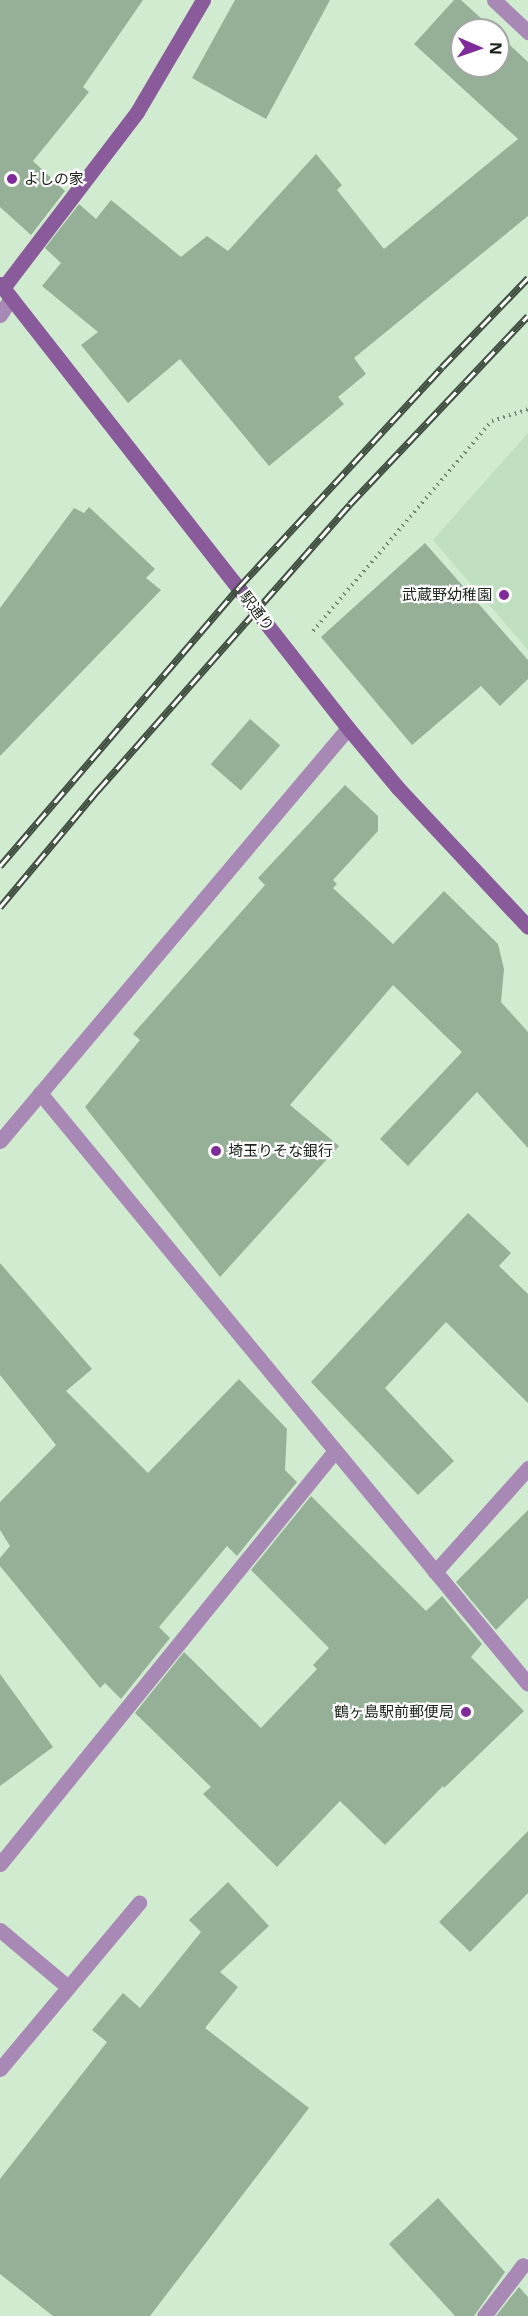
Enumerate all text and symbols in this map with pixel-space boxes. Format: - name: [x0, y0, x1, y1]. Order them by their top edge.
- north arrow: [450, 18, 510, 78]
- text: N: [485, 42, 507, 55]
- place label: よしの家: [24, 170, 84, 188]
- marker: よしの家: [5, 172, 19, 186]
- place label: 武蔵野幼稚園: [402, 586, 492, 604]
- street label: 駅通り: [236, 588, 278, 634]
- marker: 武蔵野幼稚園: [497, 588, 511, 602]
- place label: 埼玉りそな銀行: [228, 1142, 333, 1160]
- marker: 埼玉りそな銀行: [209, 1144, 223, 1158]
- place label: 鶴ヶ島駅前郵便局: [334, 1703, 454, 1721]
- marker: 鶴ヶ島駅前郵便局: [459, 1705, 473, 1719]

